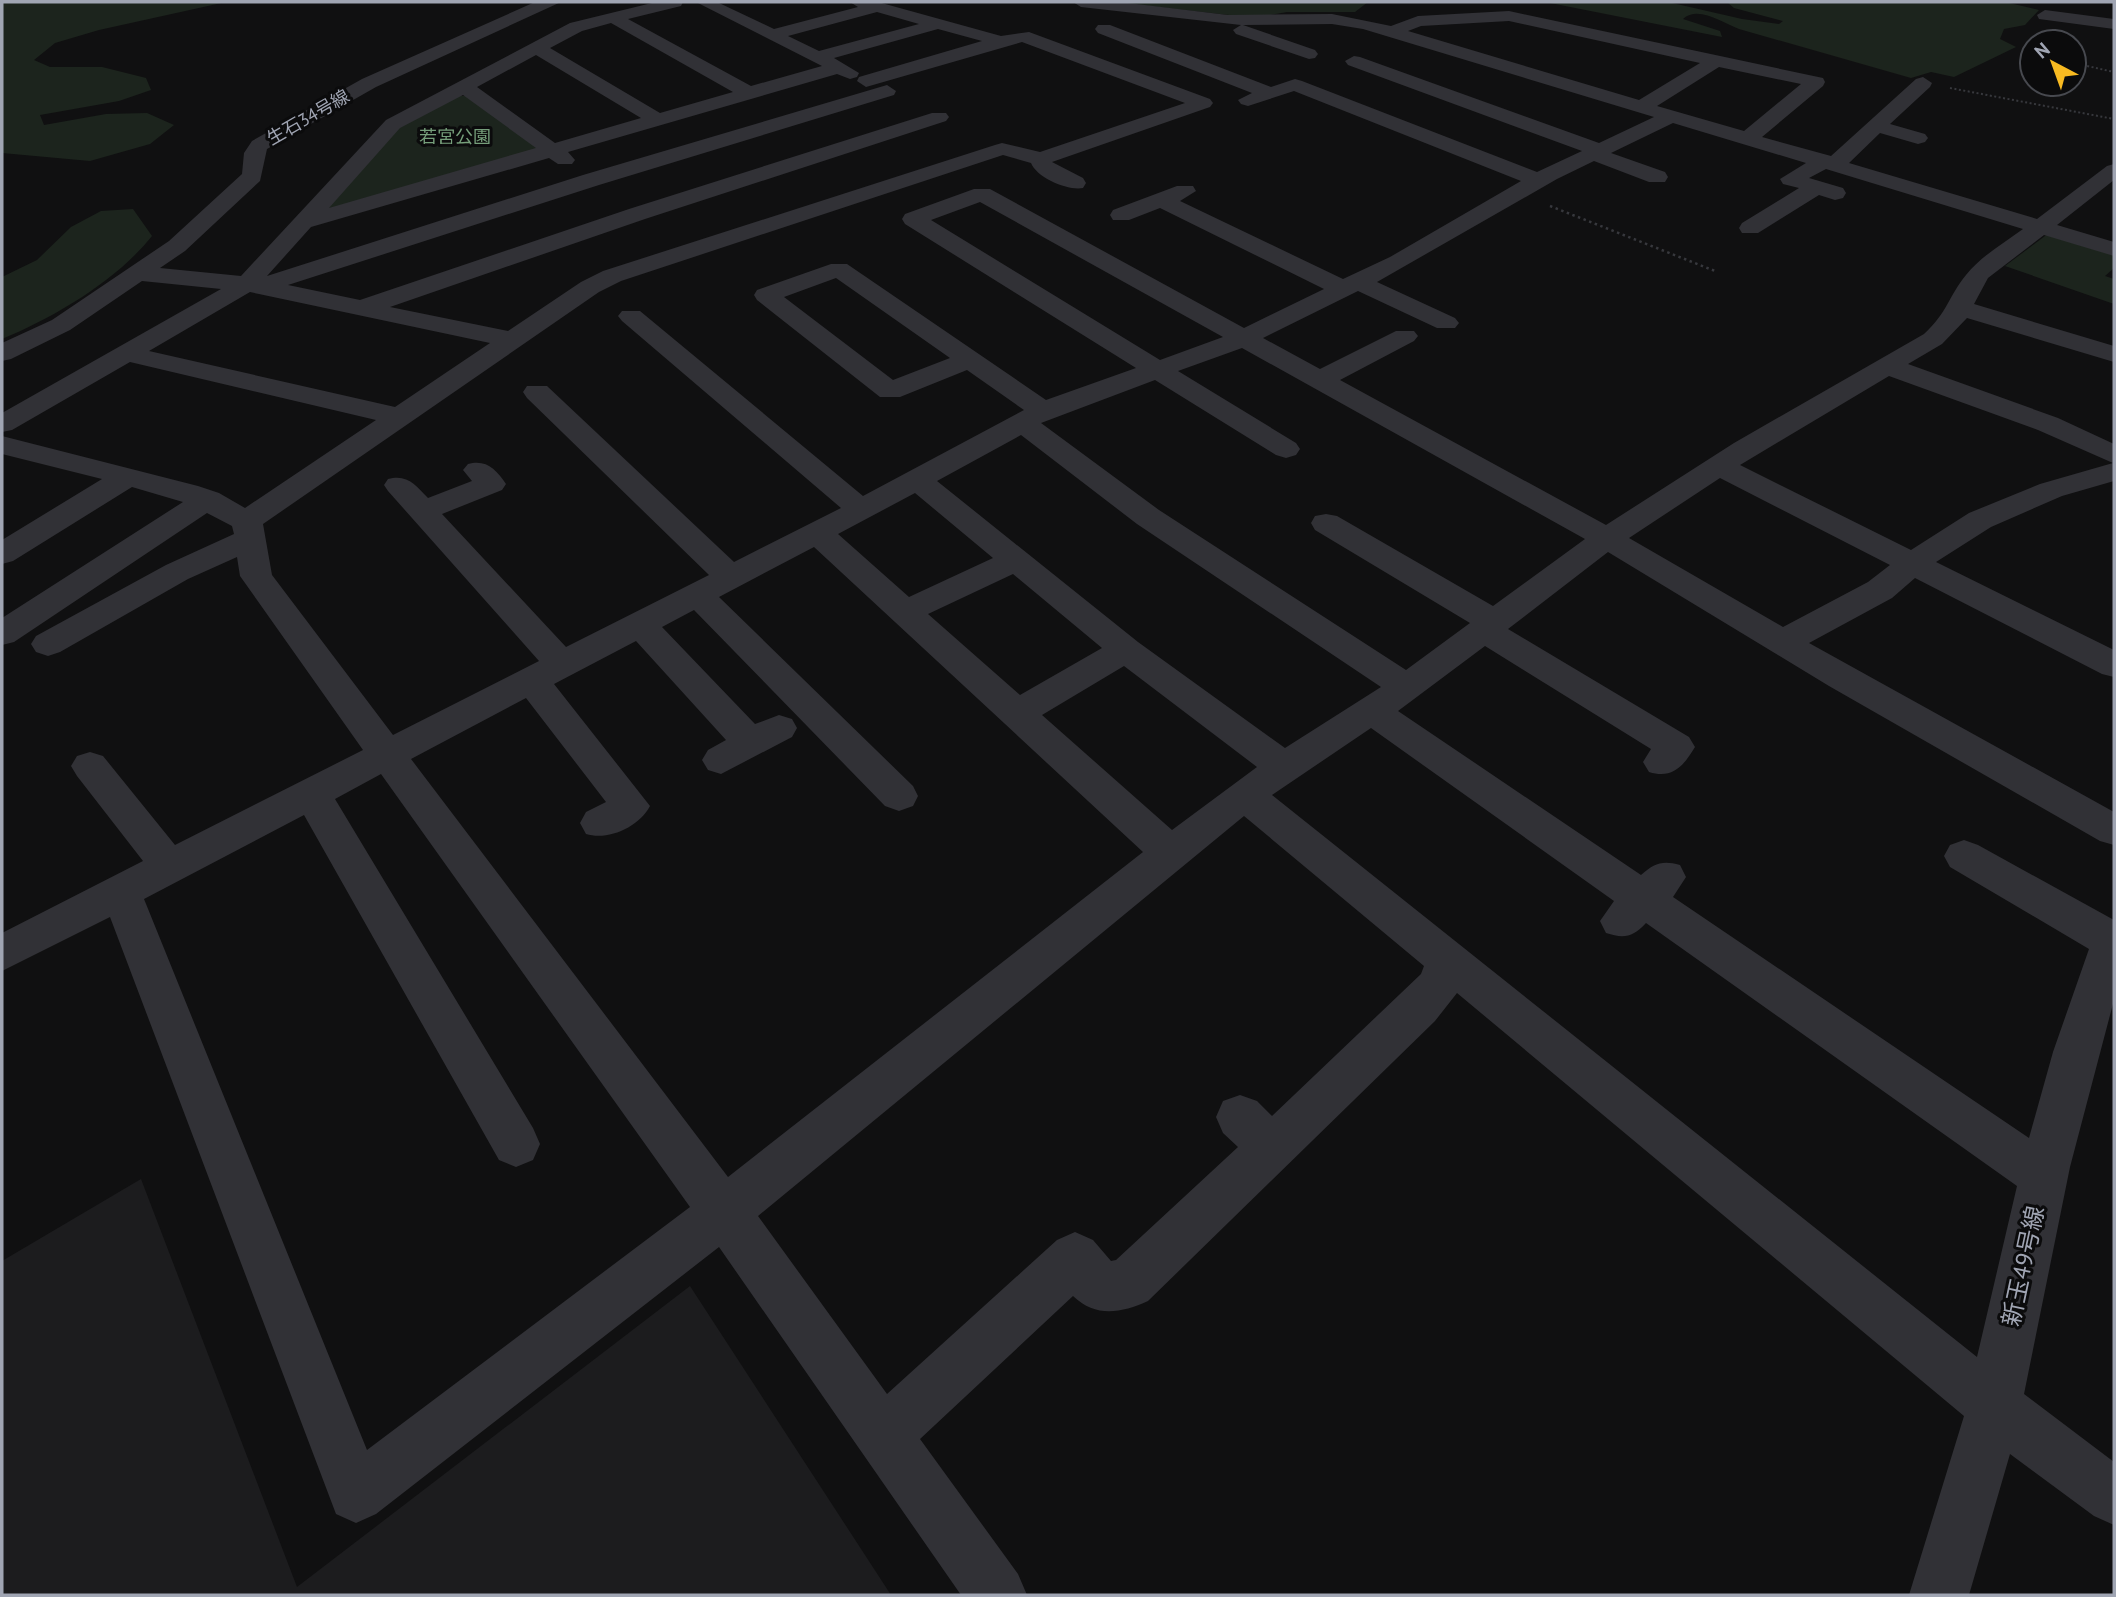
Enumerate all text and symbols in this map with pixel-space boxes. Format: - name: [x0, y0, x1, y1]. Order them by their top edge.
- north arrow: [2018, 28, 2088, 98]
- text: N: [2029, 37, 2054, 63]
- street label: 生石34号線: [263, 84, 353, 150]
- park label: 若宮公園: [419, 125, 491, 148]
- street label: 新玉49号線: [1995, 1203, 2051, 1329]

